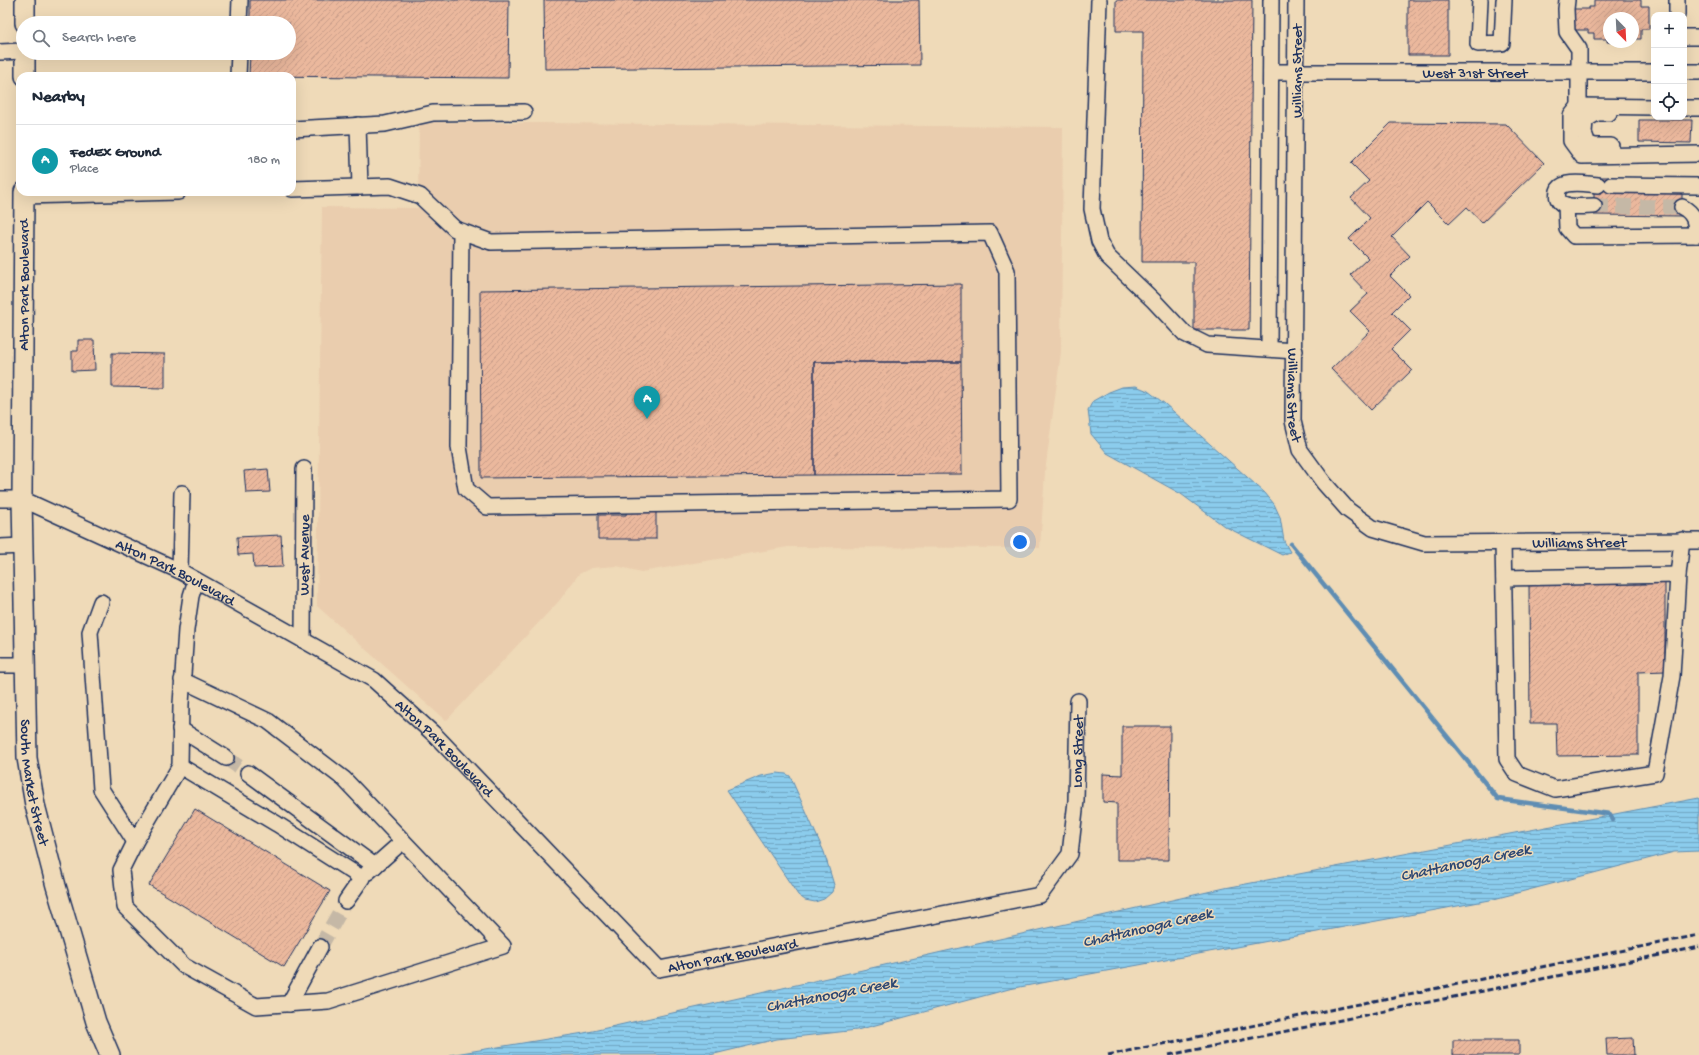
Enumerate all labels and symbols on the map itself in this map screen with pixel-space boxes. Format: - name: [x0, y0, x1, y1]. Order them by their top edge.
- north arrow: [1603, 12, 1639, 48]
- street label: Williams Street: [1289, 22, 1307, 118]
- street label: West 31st Street: [1423, 65, 1529, 83]
- street label: Alton Park Boulevard: [16, 218, 34, 351]
- street label: Williams Street: [1282, 348, 1305, 446]
- pin: A: [634, 386, 660, 419]
- street label: West Avenue: [296, 514, 315, 596]
- your location: [1010, 532, 1030, 552]
- street label: Williams Street: [1532, 535, 1628, 553]
- street label: Alton Park Boulevard: [112, 536, 239, 612]
- street label: Alton Park Boulevard: [390, 696, 497, 802]
- street label: Long Street: [1069, 713, 1089, 788]
- street label: South Market Street: [15, 719, 53, 849]
- water label: Chattanooga Creek: [1399, 841, 1534, 887]
- water label: Chattanooga Creek: [1081, 905, 1216, 954]
- street label: Alton Park Boulevard: [666, 935, 800, 978]
- water label: Chattanooga Creek: [765, 974, 900, 1018]

